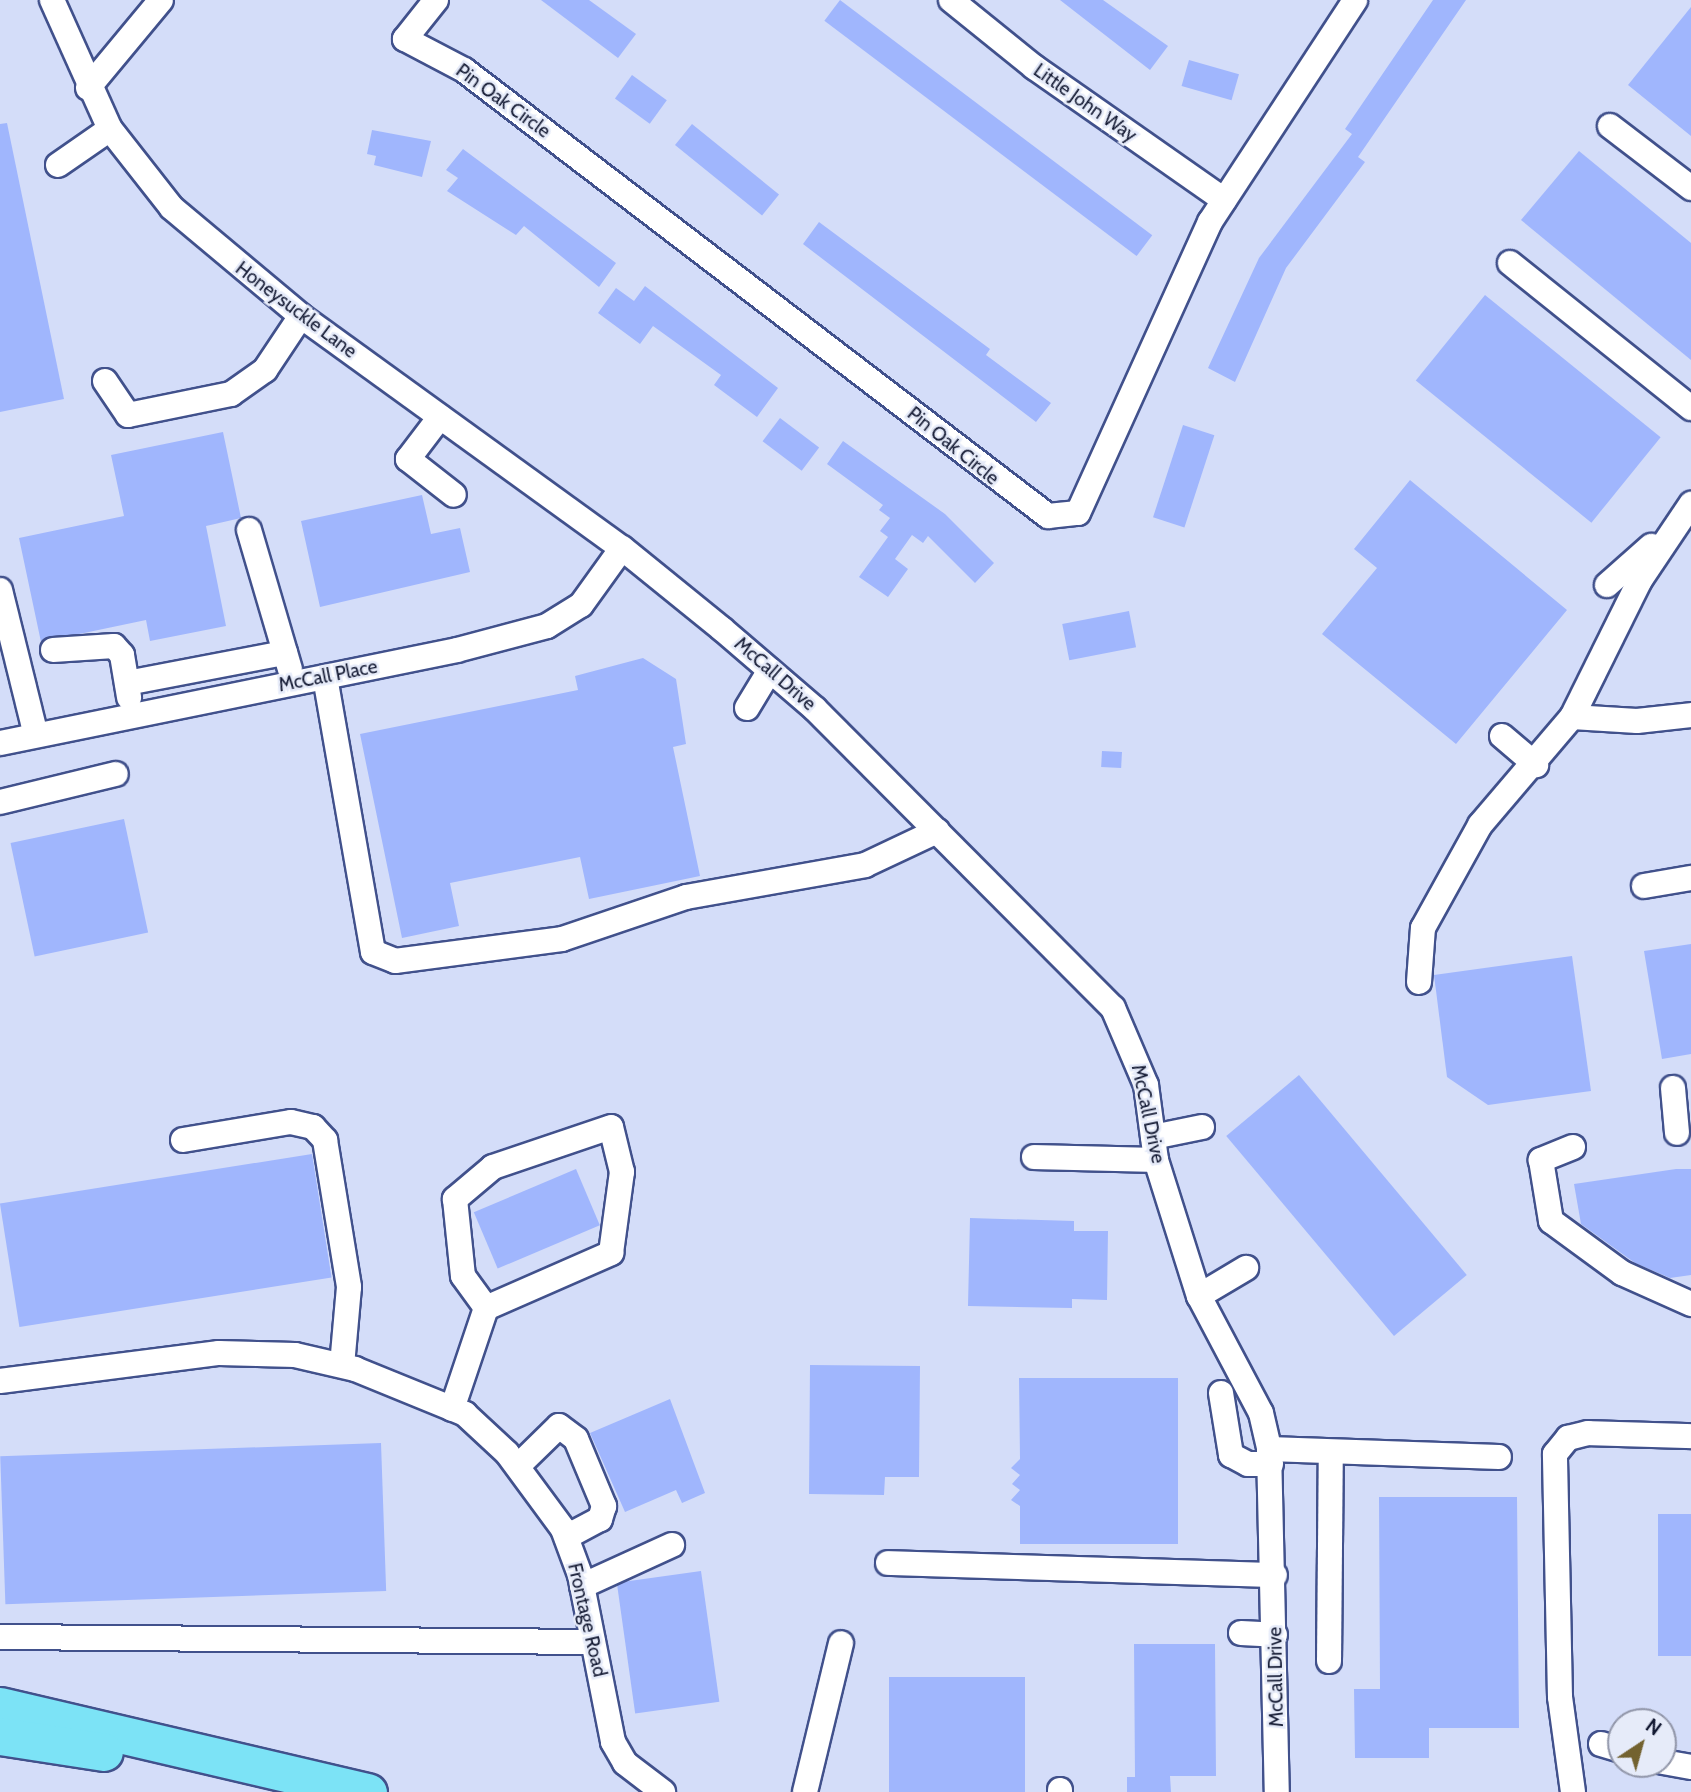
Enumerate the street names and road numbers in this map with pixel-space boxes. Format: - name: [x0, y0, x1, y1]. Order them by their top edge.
- street label: Pin Oak Circle: [451, 59, 555, 143]
- street label: Little John Way: [1029, 59, 1141, 147]
- street label: Honeysuckle Lane: [231, 257, 361, 363]
- street label: Pin Oak Circle: [903, 402, 1003, 490]
- street label: McCall Drive: [730, 633, 820, 715]
- street label: McCall Place: [277, 655, 379, 697]
- street label: McCall Drive: [1126, 1063, 1170, 1165]
- street label: Frontage Road: [563, 1561, 611, 1679]
- street label: McCall Drive: [1264, 1627, 1288, 1727]

